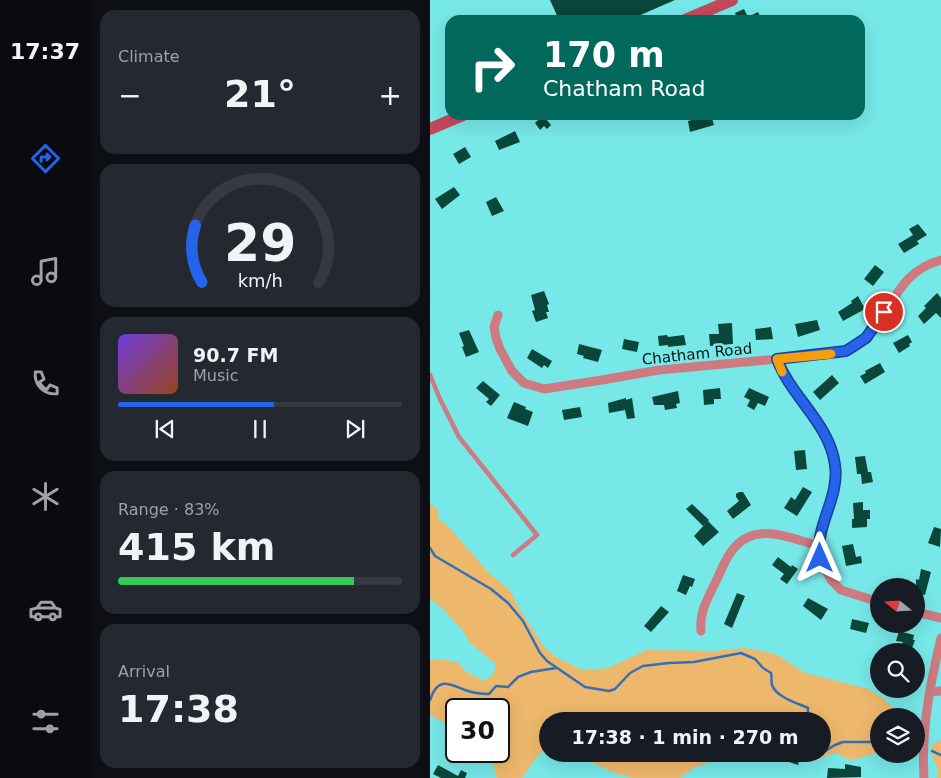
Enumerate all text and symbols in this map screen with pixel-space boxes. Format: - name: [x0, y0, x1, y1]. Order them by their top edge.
- icon: right: [460, 35, 525, 100]
- text: 170 m: [543, 35, 665, 75]
- text: 17:37: [10, 39, 80, 64]
- text: Climate: [118, 47, 180, 66]
- text: 21°: [224, 72, 296, 116]
- text: Chatham Road: [543, 76, 705, 101]
- text: −: [118, 79, 141, 112]
- text: +: [379, 79, 402, 112]
- icon: directions: [28, 141, 63, 176]
- text: 29: [224, 213, 296, 273]
- icon: music: [28, 254, 63, 289]
- text: km/h: [237, 270, 283, 291]
- pin: [863, 291, 905, 333]
- icon: arrive: [870, 298, 898, 326]
- street label: Chatham Road: [641, 339, 753, 369]
- text: 90.7 FM: [193, 344, 278, 366]
- icon: phone: [28, 366, 63, 401]
- text: Music: [193, 366, 239, 385]
- icon: previous: [151, 415, 179, 443]
- icon: pause: [246, 415, 274, 443]
- icon: next: [341, 415, 369, 443]
- icon: climate: [28, 479, 63, 514]
- text: Range · 83%: [118, 500, 220, 519]
- text: 415 km: [118, 525, 275, 569]
- position arrow: [793, 531, 845, 583]
- north arrow: [870, 578, 925, 632]
- map controls: [870, 578, 925, 763]
- icon: car: [28, 592, 63, 627]
- button: search: [870, 643, 925, 698]
- text: Arrival: [118, 662, 170, 681]
- text: 17:38: [118, 687, 239, 731]
- speed limit sign: 30: [445, 698, 510, 763]
- icon: filters: [28, 704, 63, 739]
- button: layers: [870, 708, 925, 763]
- text: 17:38 · 1 min · 270 m: [571, 726, 799, 748]

